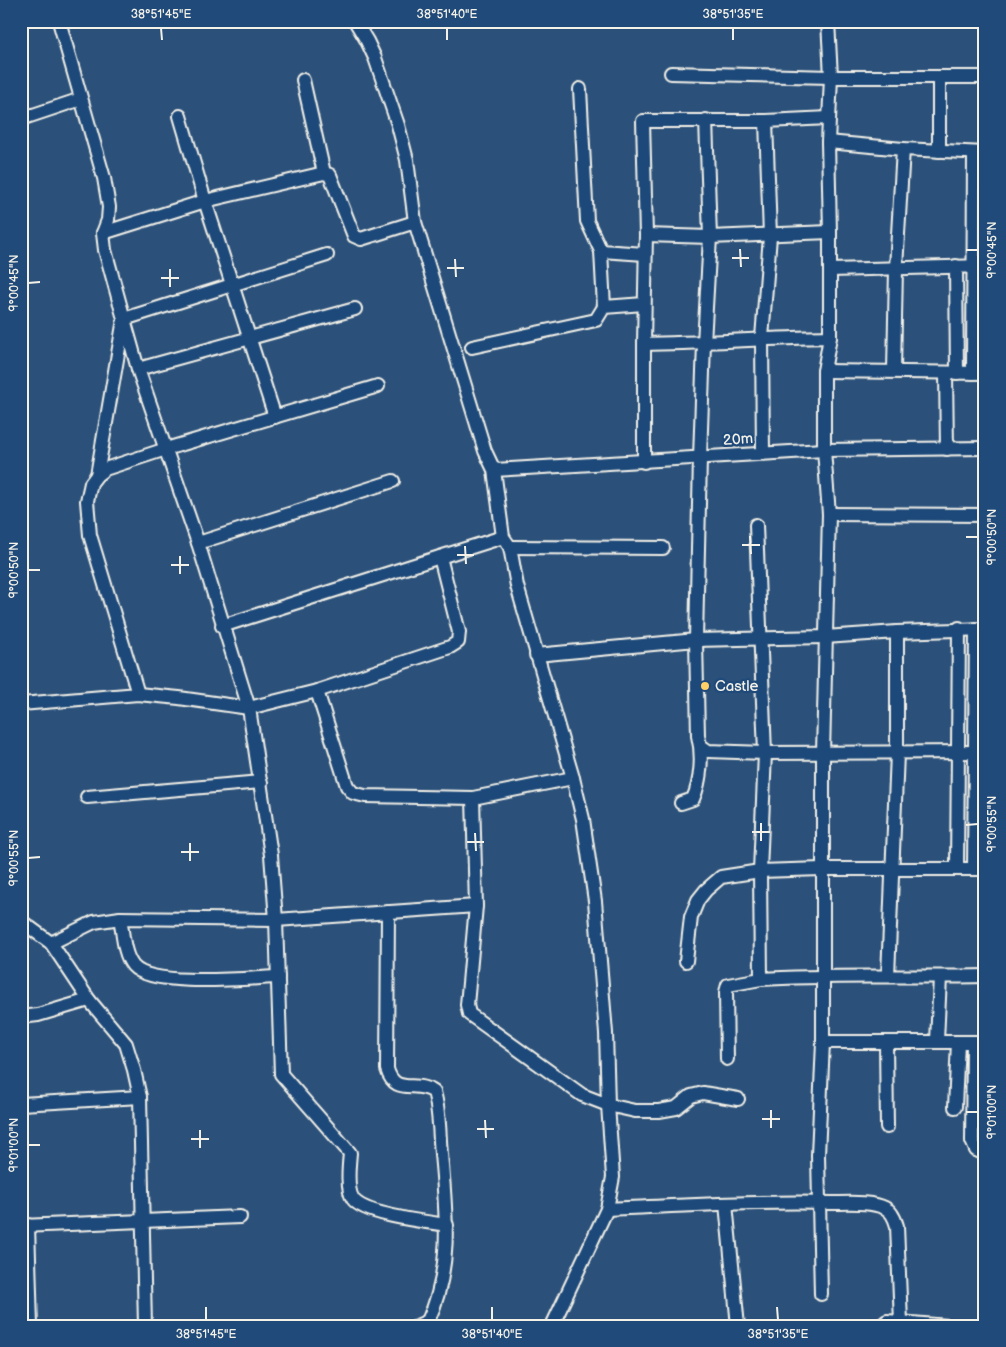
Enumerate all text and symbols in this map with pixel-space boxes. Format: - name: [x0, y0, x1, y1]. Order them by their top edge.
- text: 38°51'45"E: [131, 7, 191, 22]
- text: 38°51'40"E: [417, 7, 478, 22]
- text: 38°51'35"E: [703, 7, 763, 22]
- text: 9°00'45"N: [985, 222, 1000, 278]
- text: 9°00'45"N: [7, 255, 22, 311]
- street label: 20m: [722, 429, 754, 450]
- text: 9°00'50"N: [985, 509, 1000, 565]
- text: 9°00'50"N: [7, 542, 22, 598]
- place label: Castle: [715, 677, 758, 696]
- marker: Castle: [699, 680, 711, 692]
- text: 9°00'55"N: [985, 796, 1000, 852]
- text: 9°00'55"N: [7, 830, 22, 886]
- text: 9°01'00"N: [985, 1085, 1000, 1139]
- text: 9°01'00"N: [7, 1118, 22, 1172]
- text: 38°51'45"E: [176, 1327, 236, 1342]
- text: 38°51'40"E: [462, 1327, 523, 1342]
- text: 38°51'35"E: [748, 1327, 808, 1342]

